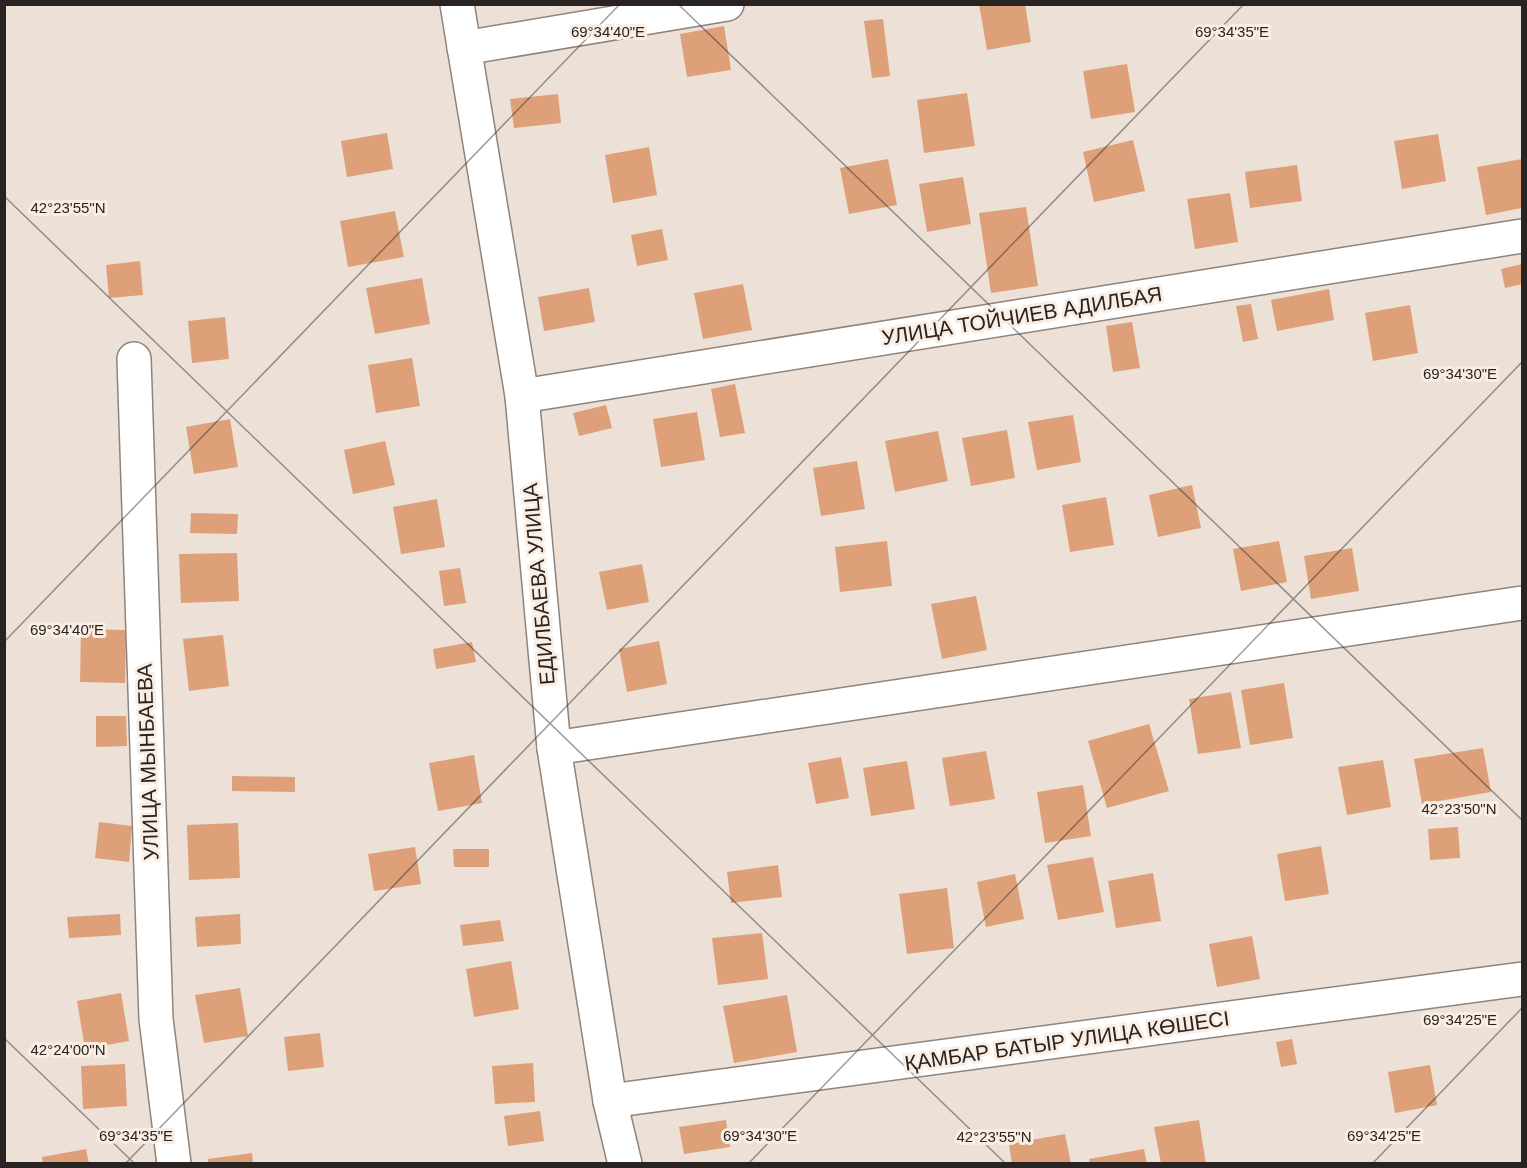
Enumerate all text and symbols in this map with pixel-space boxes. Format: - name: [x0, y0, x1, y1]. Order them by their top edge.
- text: 69°34'40"E: [571, 23, 645, 40]
- text: 69°34'35"E: [1195, 23, 1269, 40]
- text: 42°23'55"N: [30, 199, 106, 216]
- street label: УЛИЦА ТОЙЧИЕВ АДИЛБАЯ: [880, 282, 1164, 349]
- text: 69°34'30"E: [1423, 365, 1497, 382]
- street label: ЕДИЛБАЕВА УЛИЦА: [518, 482, 559, 686]
- text: 69°34'40"E: [30, 621, 104, 638]
- street label: УЛИЦА МЫНБАЕВА: [133, 663, 162, 861]
- text: 42°23'50"N: [1421, 800, 1497, 817]
- street label: ҚАМБАР БАТЫР УЛИЦА КӨШЕСІ: [903, 1006, 1231, 1075]
- text: 69°34'25"E: [1423, 1011, 1497, 1028]
- text: 42°24'00"N: [30, 1041, 106, 1058]
- text: 69°34'35"E: [99, 1127, 173, 1144]
- text: 69°34'30"E: [723, 1127, 797, 1144]
- text: 69°34'25"E: [1347, 1127, 1421, 1144]
- text: 42°23'55"N: [956, 1128, 1032, 1145]

